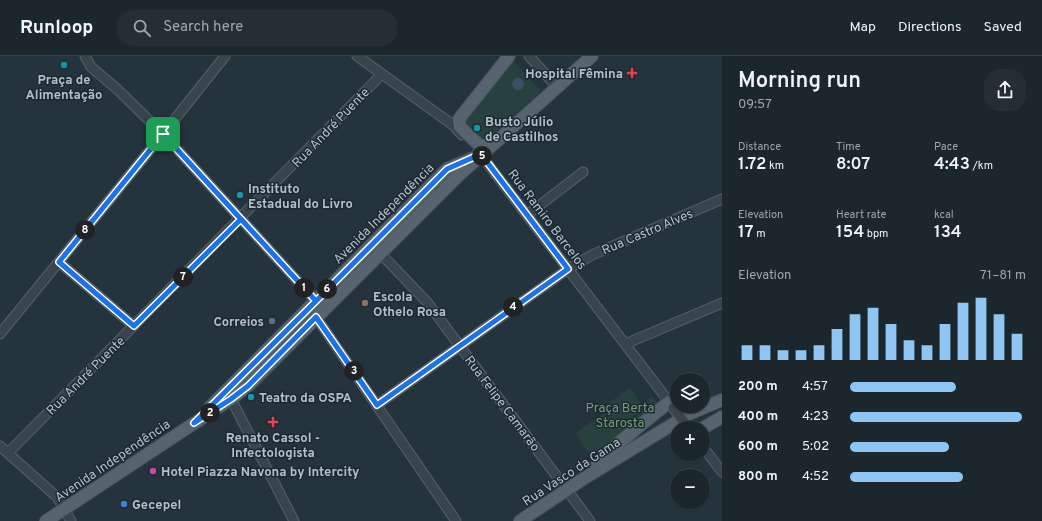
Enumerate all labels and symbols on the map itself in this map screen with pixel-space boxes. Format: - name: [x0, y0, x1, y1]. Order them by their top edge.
- marker: Praça de Alimentação: [59, 60, 69, 70]
- place label: Hospital Fêmina: [525, 67, 623, 83]
- marker: Hospital Fêmina: [626, 67, 638, 79]
- place label: Praça de Alimentação: [26, 73, 102, 104]
- street label: Rua André Puente: [289, 85, 374, 172]
- place label: Busto Júlio de Castilhos: [485, 115, 558, 146]
- pin: [146, 117, 180, 151]
- marker: Busto Júlio de Castilhos: [472, 123, 482, 133]
- pin: 5: [472, 146, 492, 166]
- street label: Avenida Independência: [331, 161, 438, 268]
- street label: Rua Ramiro Barcelos: [504, 167, 589, 273]
- place label: Instituto Estadual do Livro: [248, 182, 353, 213]
- marker: Instituto Estadual do Livro: [235, 190, 245, 200]
- street label: Rua Castro Alves: [600, 206, 696, 259]
- pin: 8: [75, 220, 95, 240]
- pin: 7: [173, 267, 193, 287]
- pin: 1: [294, 278, 314, 298]
- pin: 6: [317, 279, 337, 299]
- place label: Escola Othelo Rosa: [373, 290, 446, 321]
- pin: 4: [503, 297, 523, 317]
- marker: Escola Othelo Rosa: [360, 298, 370, 308]
- place label: Correios: [214, 315, 264, 331]
- marker: Correios: [267, 316, 277, 326]
- street label: Rua André Puente: [44, 334, 129, 419]
- street label: Rua Felipe Camarão: [460, 353, 543, 455]
- pin: 3: [344, 361, 364, 381]
- place label: Teatro da OSPA: [259, 391, 352, 407]
- marker: Teatro da OSPA: [246, 392, 256, 402]
- park label: Praça Berta Starosta: [586, 401, 654, 432]
- pin: 2: [200, 403, 220, 423]
- marker: Renato Cassol - Infectologista: [267, 416, 279, 428]
- street label: Avenida Independência: [52, 417, 174, 506]
- place label: Renato Cassol - Infectologista: [226, 431, 320, 462]
- street label: Rua Vasco da Gama: [520, 435, 624, 510]
- place label: Hotel Piazza Navona by Intercity: [161, 465, 360, 481]
- marker: Hotel Piazza Navona by Intercity: [148, 466, 158, 476]
- place label: Gecepel: [132, 498, 181, 514]
- marker: Gecepel: [119, 499, 129, 509]

